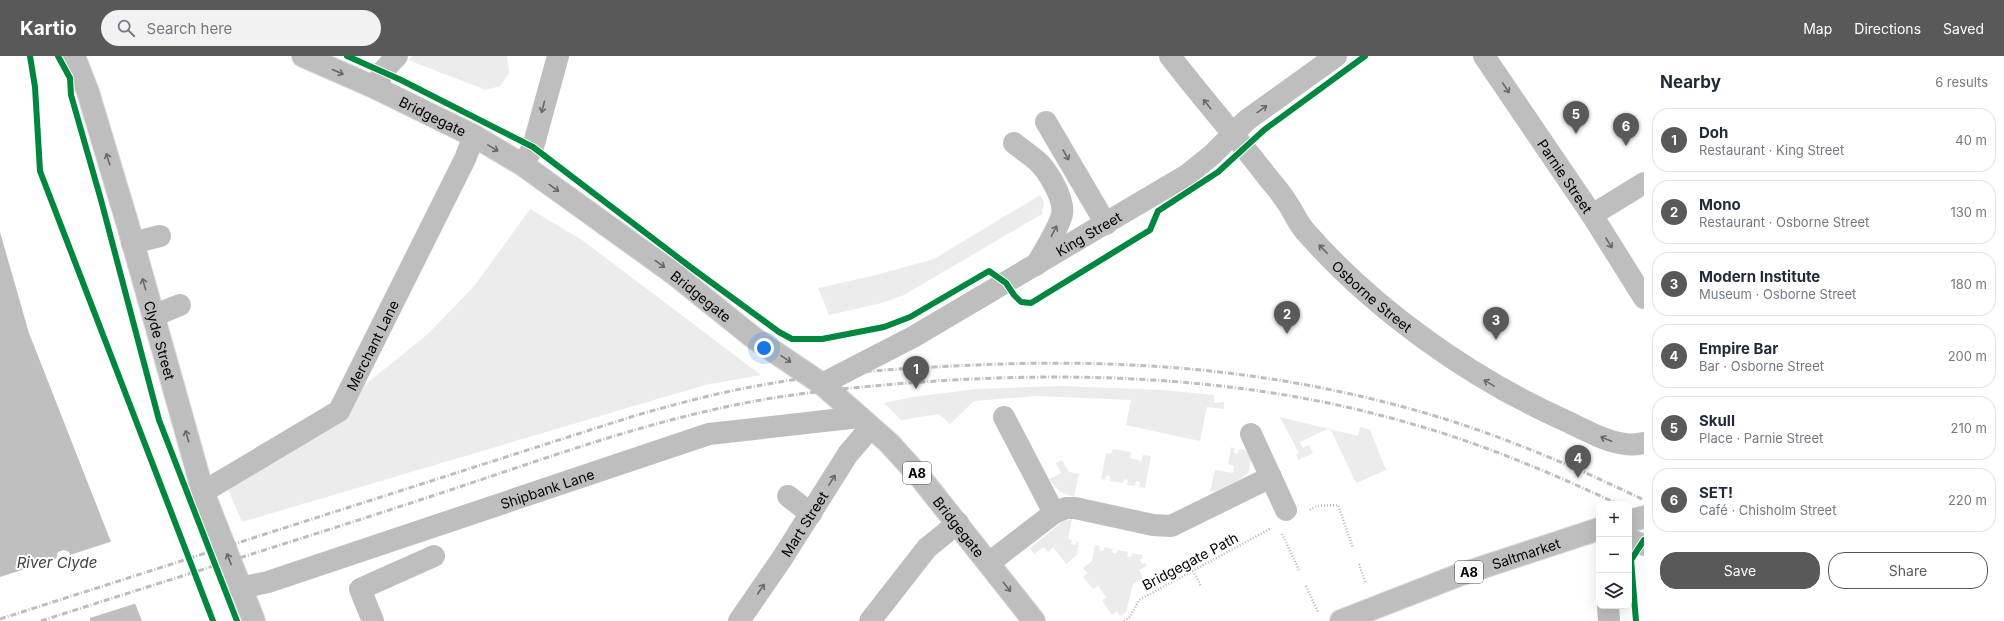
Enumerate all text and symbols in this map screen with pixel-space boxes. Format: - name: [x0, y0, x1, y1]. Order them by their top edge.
- search box: [101, 10, 381, 46]
- text: Kartio: [20, 17, 77, 40]
- icon: search: [115, 17, 137, 39]
- text: Search here: [147, 19, 232, 38]
- text: Map: [1803, 20, 1832, 37]
- text: Directions: [1854, 20, 1921, 37]
- text: Saved: [1943, 20, 1984, 37]
- one-way arrow: [332, 69, 344, 76]
- text: Nearby: [1660, 72, 1721, 92]
- text: 6 results: [1935, 74, 1988, 90]
- one-way arrow: [1502, 82, 1510, 93]
- street label: Bridgegate: [397, 92, 469, 139]
- one-way arrow: [1202, 98, 1211, 109]
- one-way arrow: [539, 100, 546, 113]
- pin: 5: [1563, 101, 1589, 134]
- one-way arrow: [1257, 105, 1268, 113]
- pin: 6: [1613, 113, 1639, 146]
- text: Doh: [1699, 123, 1728, 142]
- text: 1: [1671, 132, 1677, 148]
- text: 40 m: [1955, 132, 1987, 148]
- street label: Parnie Street: [1534, 136, 1597, 216]
- text: Restaurant · King Street: [1699, 142, 1844, 158]
- one-way arrow: [487, 144, 499, 152]
- one-way arrow: [1062, 149, 1070, 161]
- one-way arrow: [104, 153, 111, 166]
- one-way arrow: [549, 184, 560, 192]
- text: Mono: [1699, 195, 1741, 214]
- text: 2: [1670, 204, 1678, 220]
- text: 130 m: [1950, 204, 1987, 220]
- street label: King Street: [1052, 207, 1125, 259]
- text: Restaurant · Osborne Street: [1699, 214, 1869, 230]
- one-way arrow: [1051, 225, 1058, 237]
- one-way arrow: [1606, 237, 1614, 249]
- one-way arrow: [1318, 244, 1327, 254]
- street label: Osborne Street: [1329, 257, 1416, 336]
- one-way arrow: [654, 260, 665, 268]
- street label: Bridgegate: [668, 266, 735, 325]
- text: Modern Institute: [1699, 267, 1820, 286]
- text: 3: [1670, 276, 1678, 292]
- text: 180 m: [1950, 276, 1987, 292]
- one-way arrow: [140, 278, 147, 291]
- text: Museum · Osborne Street: [1699, 286, 1856, 302]
- street label: Merchant Lane: [342, 297, 402, 393]
- street label: Clyde Street: [141, 299, 180, 382]
- pin: 2: [1274, 301, 1300, 334]
- pin: 3: [1483, 307, 1509, 340]
- your location: [754, 338, 774, 358]
- text: Empire Bar: [1699, 339, 1778, 358]
- text: 4: [1670, 348, 1678, 364]
- text: 200 m: [1948, 348, 1987, 364]
- one-way arrow: [780, 355, 791, 363]
- pin: 1: [903, 356, 929, 389]
- text: Bar · Osborne Street: [1699, 358, 1824, 374]
- one-way arrow: [1483, 378, 1495, 386]
- text: Skull: [1699, 411, 1735, 430]
- text: 5: [1670, 420, 1678, 436]
- text: 210 m: [1951, 420, 1987, 436]
- one-way arrow: [183, 430, 190, 443]
- text: Place · Parnie Street: [1699, 430, 1823, 446]
- one-way arrow: [1601, 434, 1613, 442]
- pin: 4: [1565, 445, 1591, 478]
- road number: A8: [903, 462, 931, 484]
- street label: Shipbank Lane: [498, 465, 596, 512]
- one-way arrow: [828, 474, 836, 486]
- text: SET!: [1699, 483, 1733, 502]
- street label: Mart Street: [777, 488, 831, 560]
- text: 6: [1670, 492, 1678, 508]
- text: 220 m: [1948, 492, 1987, 508]
- street label: Bridgegate: [930, 493, 988, 560]
- map controls: [1596, 501, 1632, 609]
- button: +: [1596, 501, 1632, 537]
- text: Café · Chisholm Street: [1699, 502, 1836, 518]
- street label: Bridgegate Path: [1139, 529, 1241, 593]
- street label: Saltmarket: [1490, 534, 1563, 572]
- button: −: [1596, 537, 1632, 573]
- button: Save: [1660, 552, 1820, 589]
- button: Share: [1828, 552, 1988, 589]
- water label: River Clyde: [17, 553, 97, 572]
- one-way arrow: [225, 553, 232, 565]
- road number: A8: [1455, 561, 1483, 583]
- button: layers: [1596, 573, 1632, 609]
- one-way arrow: [1003, 581, 1012, 592]
- one-way arrow: [757, 584, 765, 595]

